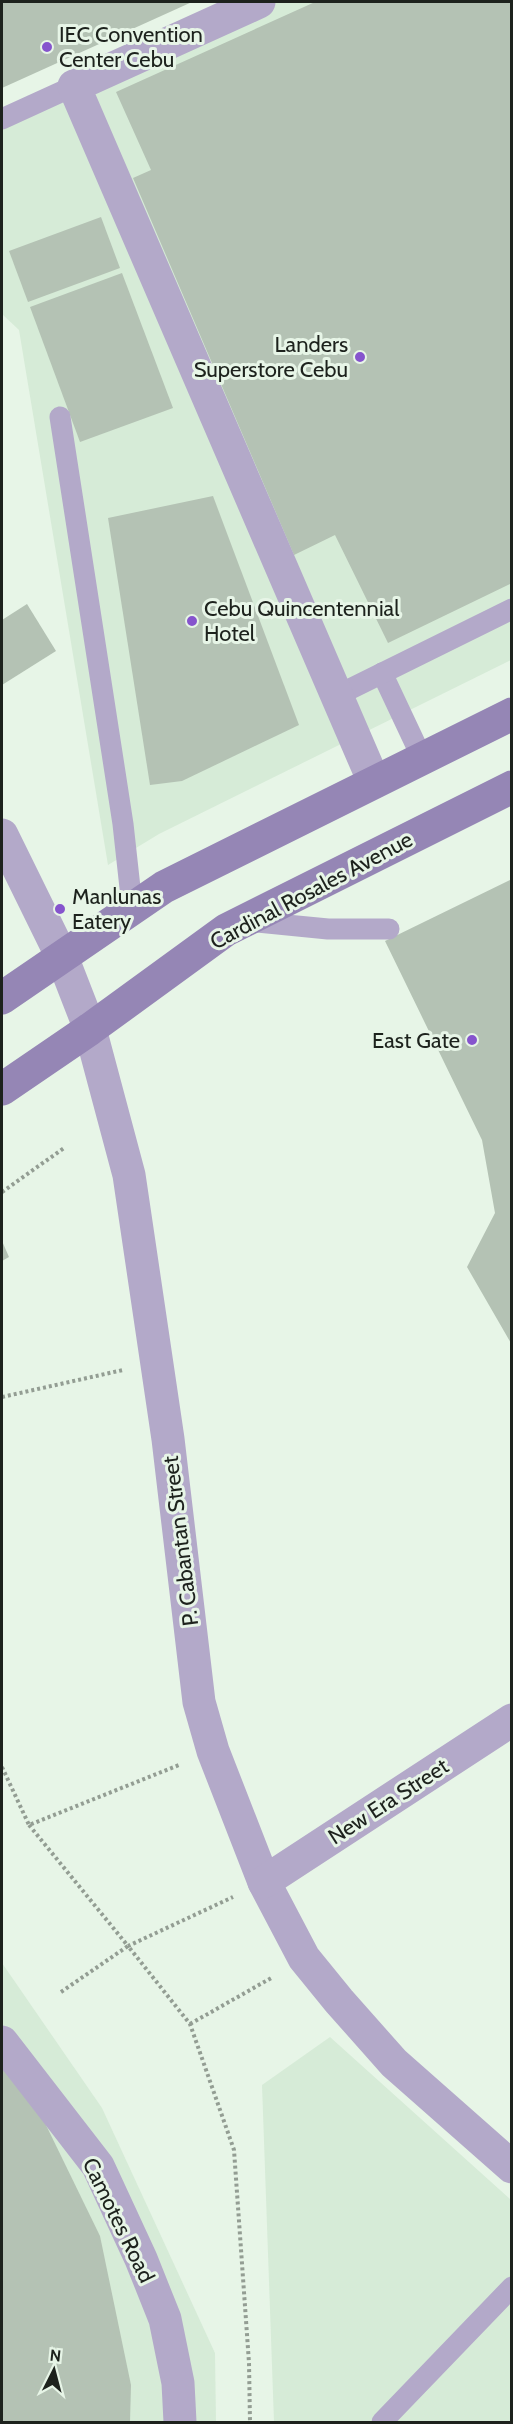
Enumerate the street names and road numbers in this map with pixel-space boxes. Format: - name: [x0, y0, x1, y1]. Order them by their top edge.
- street label: Cardinal Rosales Avenue: [205, 826, 417, 955]
- street label: P. Cabantan Street: [157, 1454, 204, 1627]
- street label: New Era Street: [323, 1752, 454, 1850]
- street label: Camotes Road: [77, 2153, 160, 2287]

